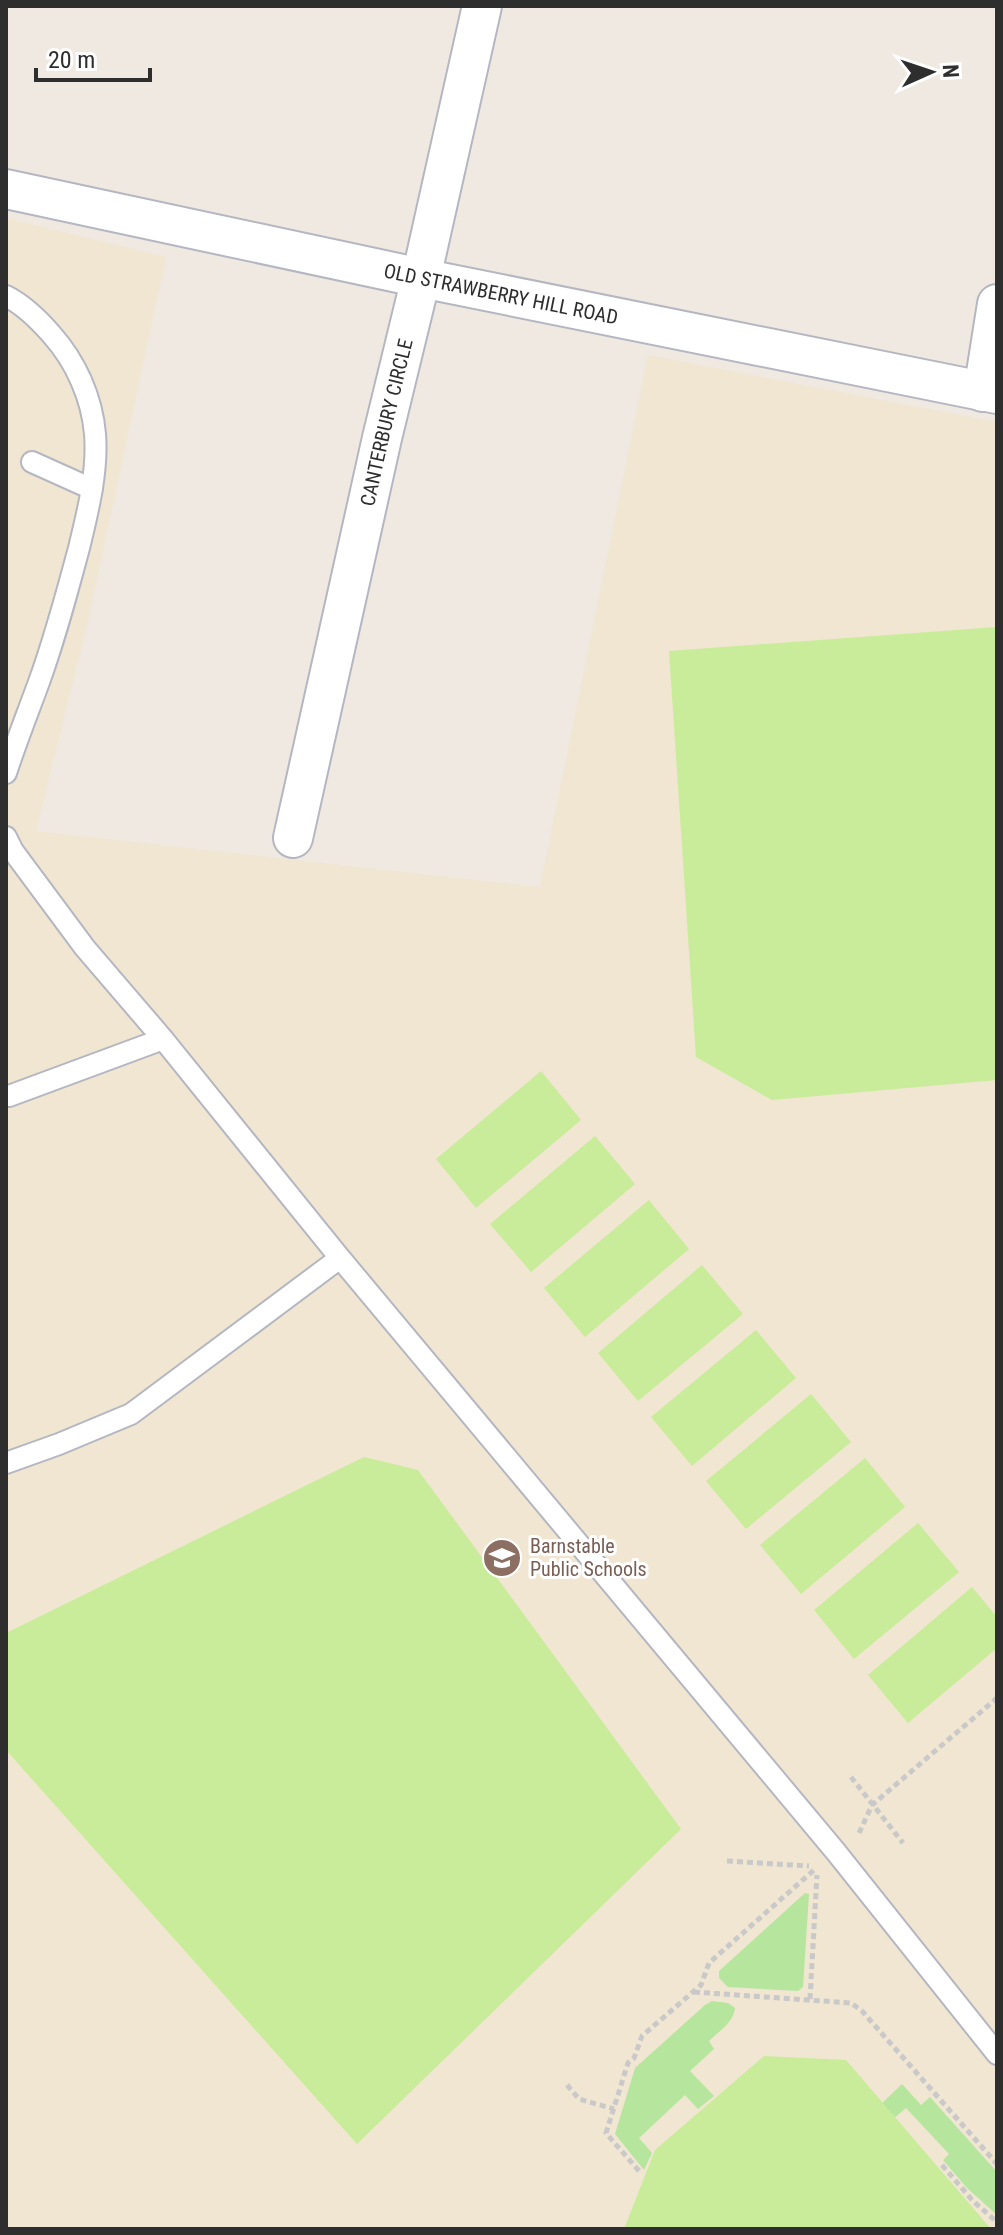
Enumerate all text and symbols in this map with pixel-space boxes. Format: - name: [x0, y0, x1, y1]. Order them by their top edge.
- scale bar: [36, 32, 150, 82]
- north arrow: [891, 32, 971, 112]
- text: 20 m: [48, 46, 95, 74]
- text: N: [938, 64, 963, 78]
- street label: OLD STRAWBERRY HILL ROAD: [382, 258, 620, 329]
- street label: CANTERBURY CIRCLE: [355, 336, 418, 508]
- place label: Barnstable Public Schools: [530, 1534, 647, 1581]
- school or university icon: Barnstable Public Schools: [481, 1537, 523, 1579]

